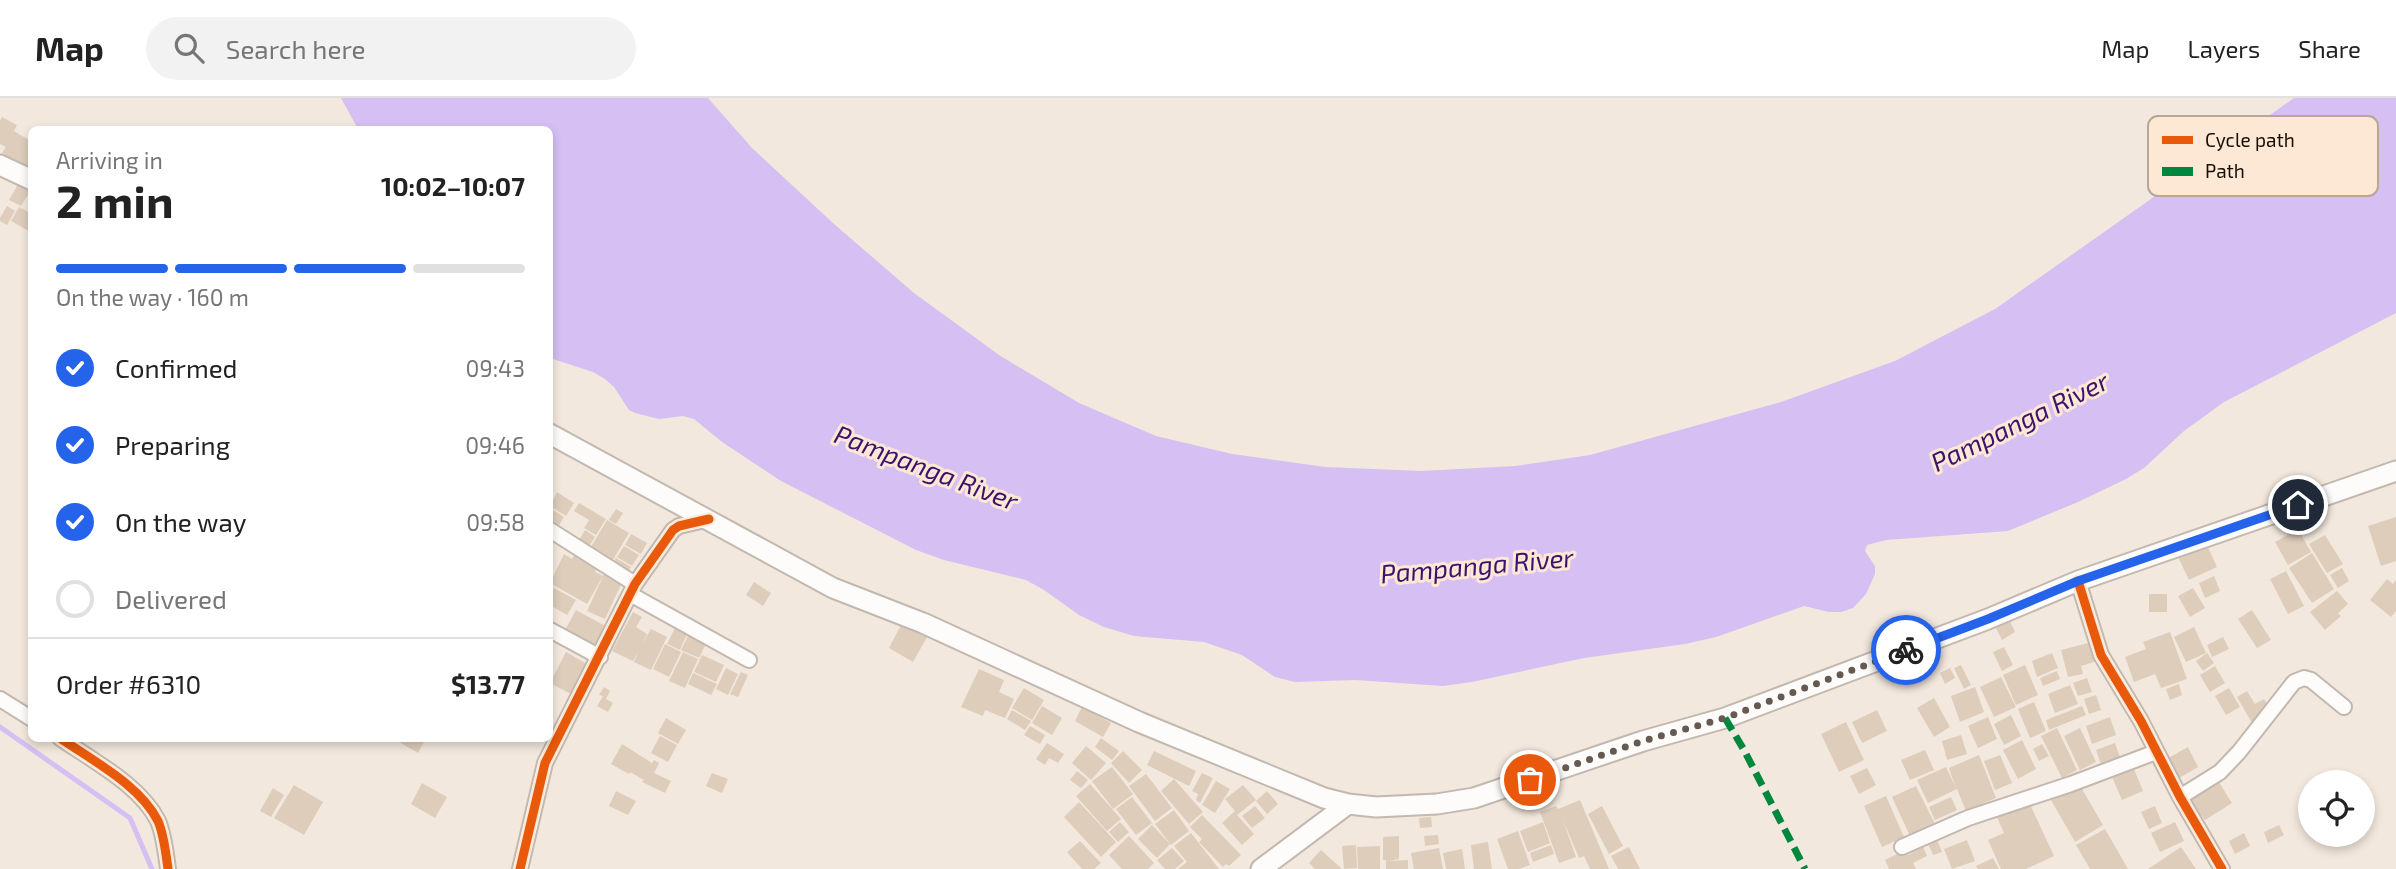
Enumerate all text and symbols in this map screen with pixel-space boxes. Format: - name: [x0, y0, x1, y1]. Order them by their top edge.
- search box: [146, 17, 636, 80]
- text: Map: [35, 28, 104, 68]
- icon: search: [170, 29, 208, 67]
- text: Search here: [226, 33, 365, 64]
- text: Map: [2101, 34, 2149, 63]
- text: Layers: [2187, 34, 2260, 63]
- text: Share: [2298, 34, 2361, 63]
- legend: [2148, 116, 2378, 196]
- text: Cycle path: [2205, 128, 2295, 151]
- text: Arriving in: [56, 146, 163, 174]
- text: Path: [2205, 159, 2245, 182]
- text: 10:02–10:07: [381, 170, 525, 201]
- text: 2 min: [56, 172, 174, 227]
- text: On the way · 160 m: [56, 283, 249, 311]
- icon: check: [56, 349, 94, 387]
- text: Confirmed: [115, 352, 238, 383]
- text: 09:43: [466, 354, 525, 382]
- water label: Pampanga River: [1925, 364, 2114, 477]
- water label: Pampanga River: [830, 417, 1023, 516]
- icon: check: [56, 426, 94, 464]
- text: Preparing: [115, 429, 230, 460]
- text: 09:46: [465, 431, 525, 459]
- pin: [2268, 475, 2328, 535]
- icon: home: [2279, 486, 2317, 524]
- icon: check: [56, 503, 94, 541]
- text: On the way: [115, 506, 246, 537]
- text: 09:58: [466, 508, 525, 536]
- water label: Pampanga River: [1379, 541, 1575, 588]
- text: Delivered: [115, 583, 227, 614]
- courier: [1871, 615, 1941, 685]
- icon: bike: [1887, 631, 1925, 669]
- text: Order #6310: [56, 668, 201, 699]
- text: $13.77: [451, 668, 525, 699]
- pin: [1500, 750, 1560, 810]
- icon: bag: [1511, 761, 1549, 799]
- map controls: [2298, 770, 2375, 847]
- button: locate: [2298, 770, 2375, 847]

